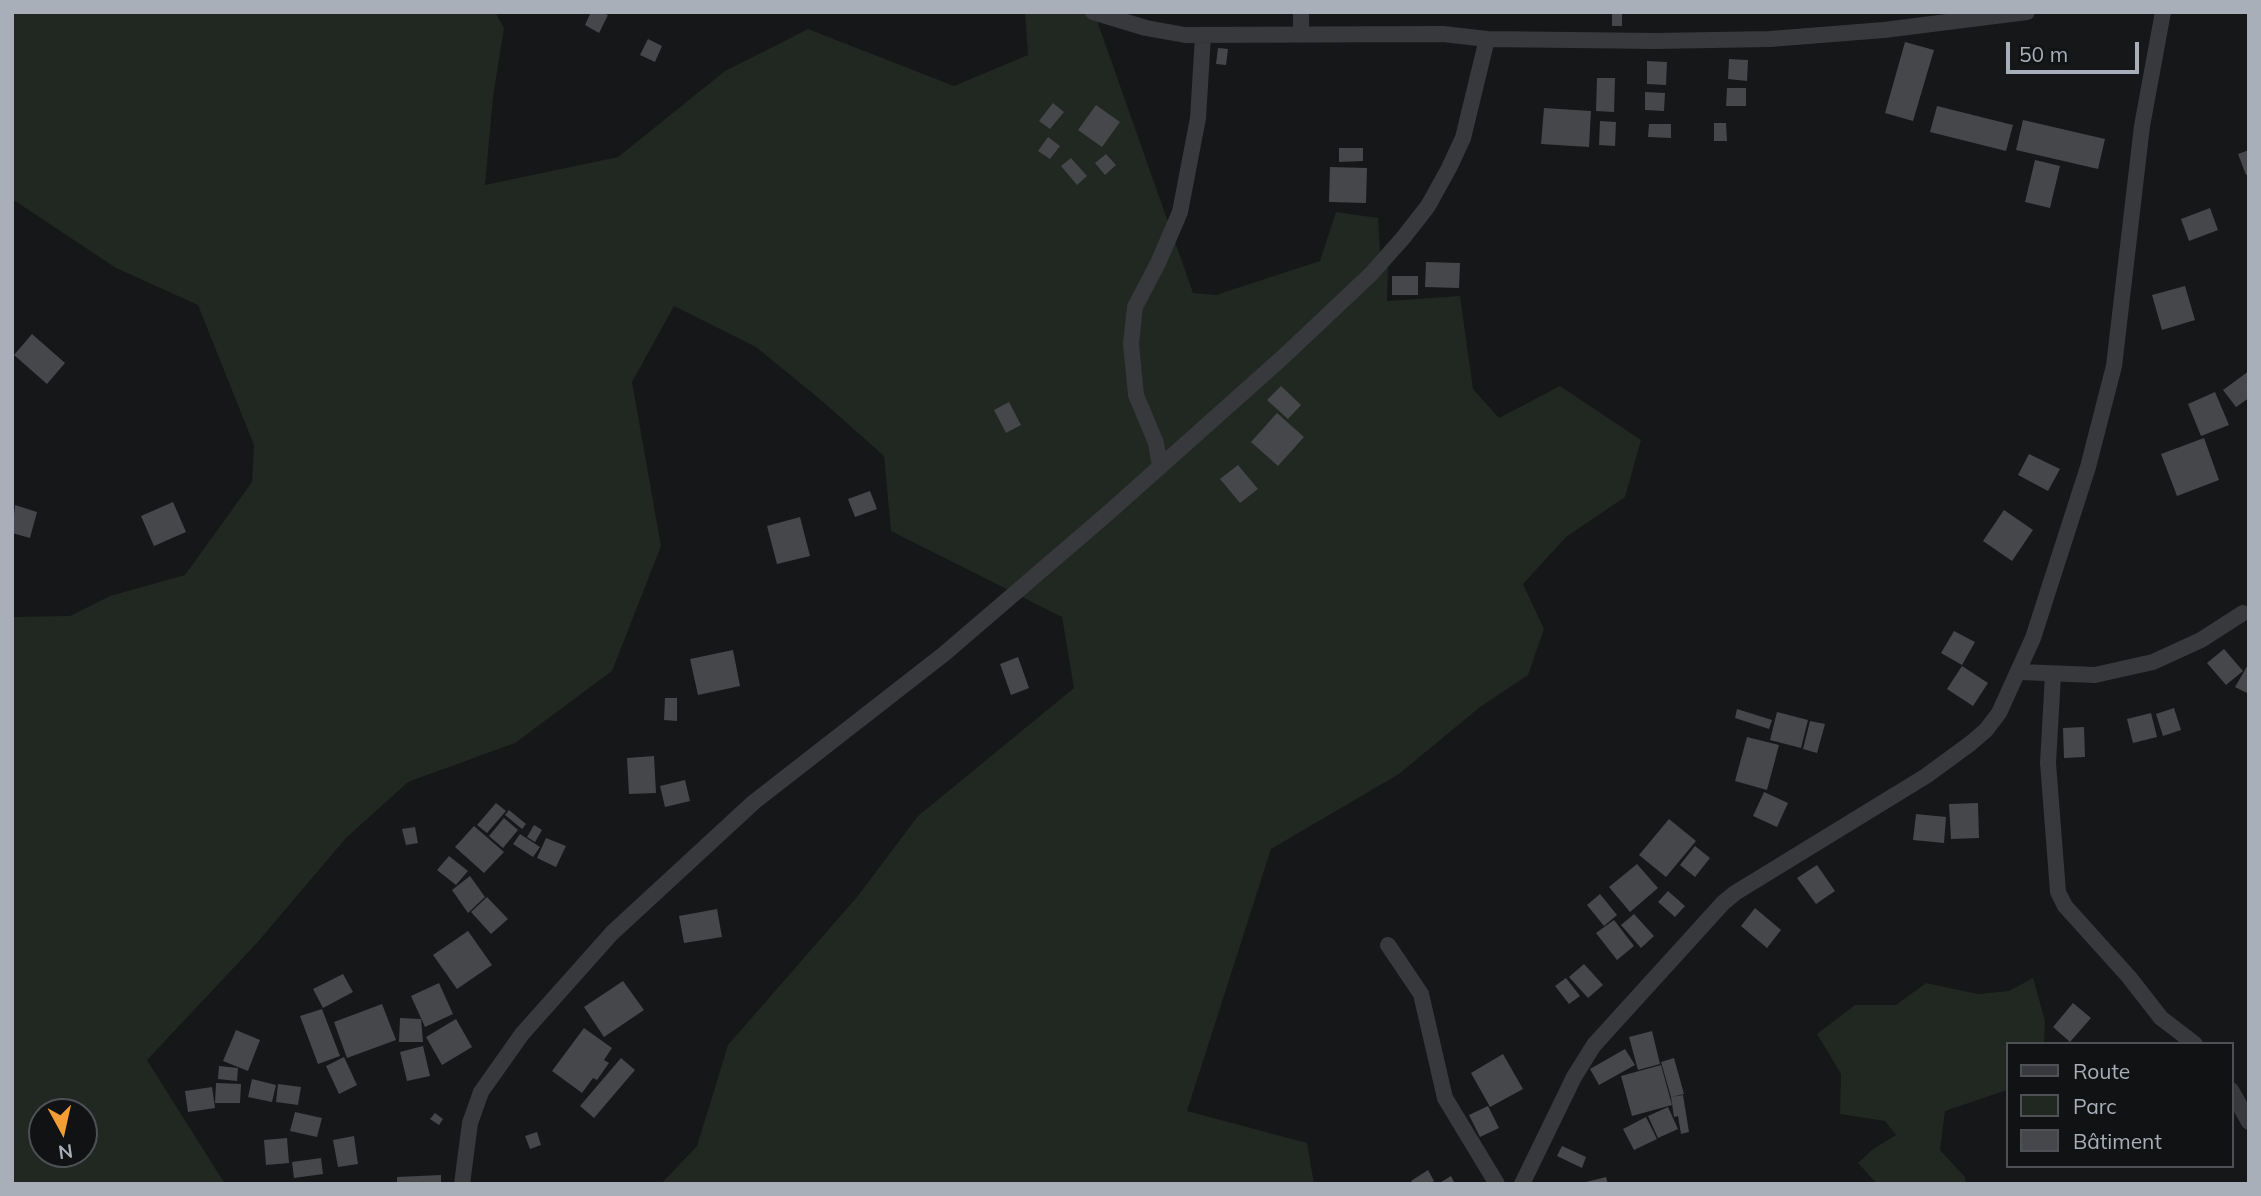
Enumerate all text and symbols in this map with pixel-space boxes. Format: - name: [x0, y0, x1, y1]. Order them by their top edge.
- scale bar: [2009, 28, 2142, 72]
- text: 50 m: [2019, 41, 2068, 67]
- legend: [2006, 1042, 2233, 1168]
- text: Route: [2073, 1058, 2130, 1084]
- text: Parc: [2073, 1093, 2117, 1119]
- north arrow: [28, 1098, 98, 1168]
- text: Bâtiment: [2073, 1128, 2162, 1154]
- text: N: [57, 1139, 74, 1165]

